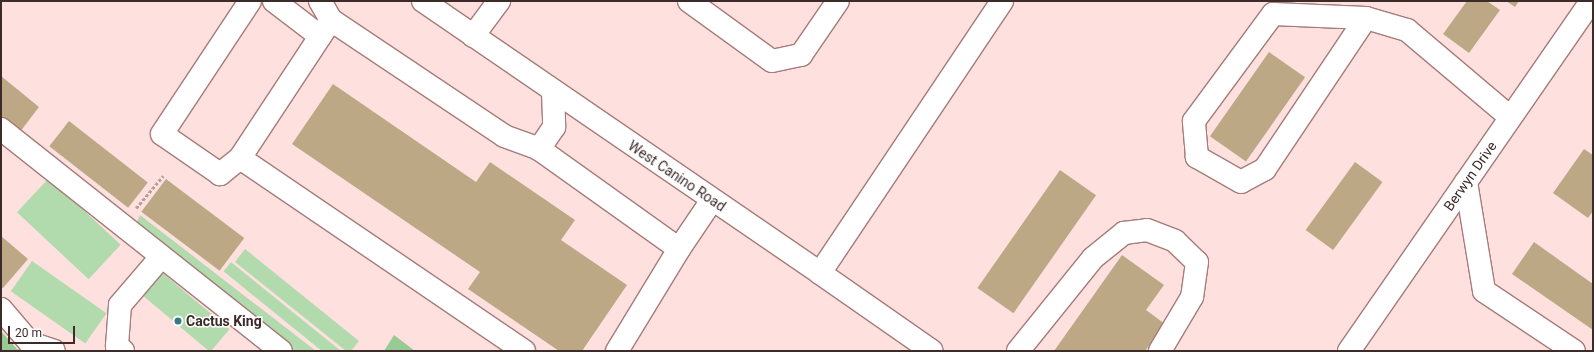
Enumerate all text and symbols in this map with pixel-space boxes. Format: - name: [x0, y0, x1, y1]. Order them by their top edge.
- street label: West Canino Road: [625, 137, 729, 215]
- street label: Berwyn Drive: [1440, 138, 1500, 214]
- place label: Cactus King: [186, 313, 262, 329]
- marker: Cactus King: [173, 316, 183, 326]
- scale bar: [10, 318, 77, 344]
- text: 20 m: [15, 326, 42, 340]

